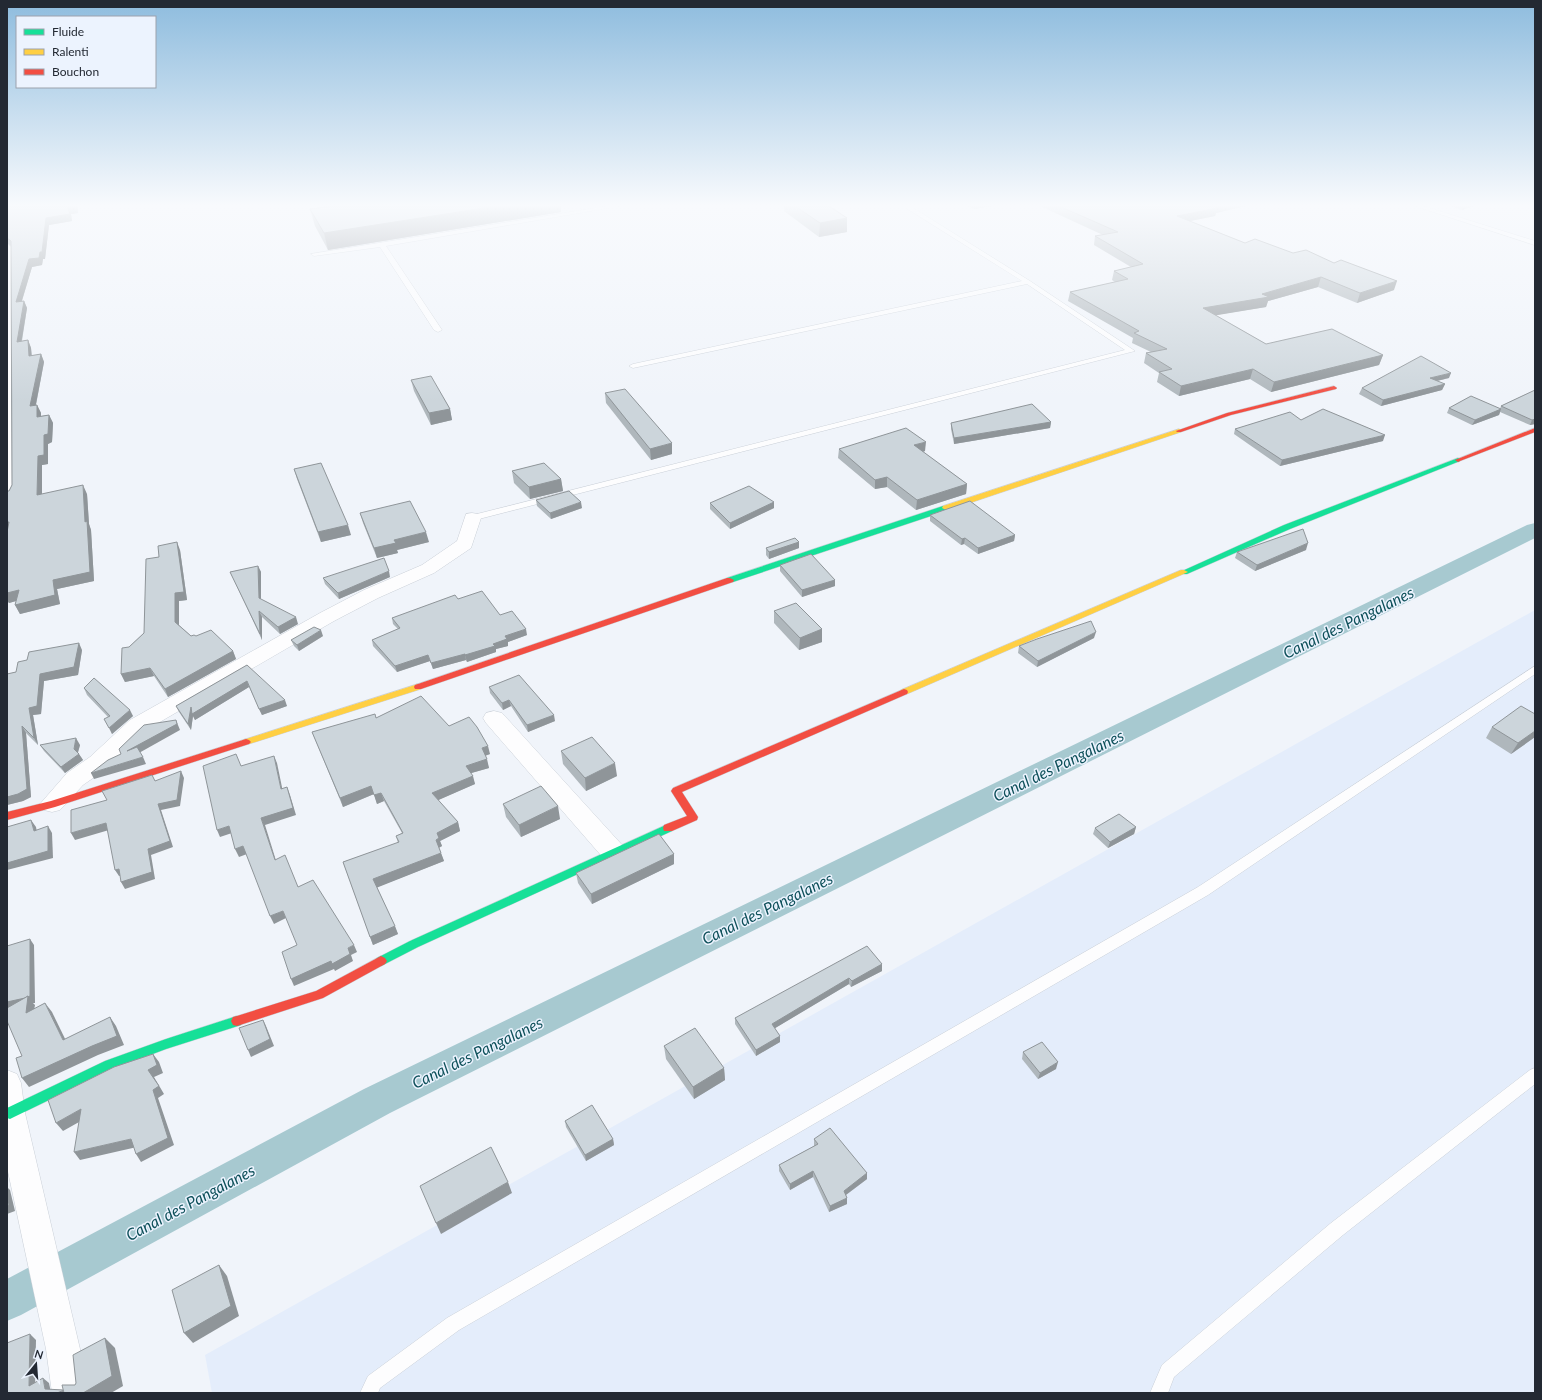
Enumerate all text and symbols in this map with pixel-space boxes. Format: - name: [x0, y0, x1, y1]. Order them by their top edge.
- legend: [16, 16, 156, 88]
- text: Fluide: [52, 24, 84, 39]
- text: Ralenti: [52, 44, 89, 59]
- text: Bouchon: [52, 64, 99, 79]
- water label: Canal des Pangalanes: [1279, 582, 1417, 662]
- water label: Canal des Pangalanes: [989, 725, 1127, 805]
- water label: Canal des Pangalanes: [698, 868, 836, 948]
- water label: Canal des Pangalanes: [408, 1012, 546, 1092]
- water label: Canal des Pangalanes: [122, 1160, 258, 1244]
- north arrow: [16, 1344, 56, 1384]
- text: N: [33, 1347, 45, 1361]

